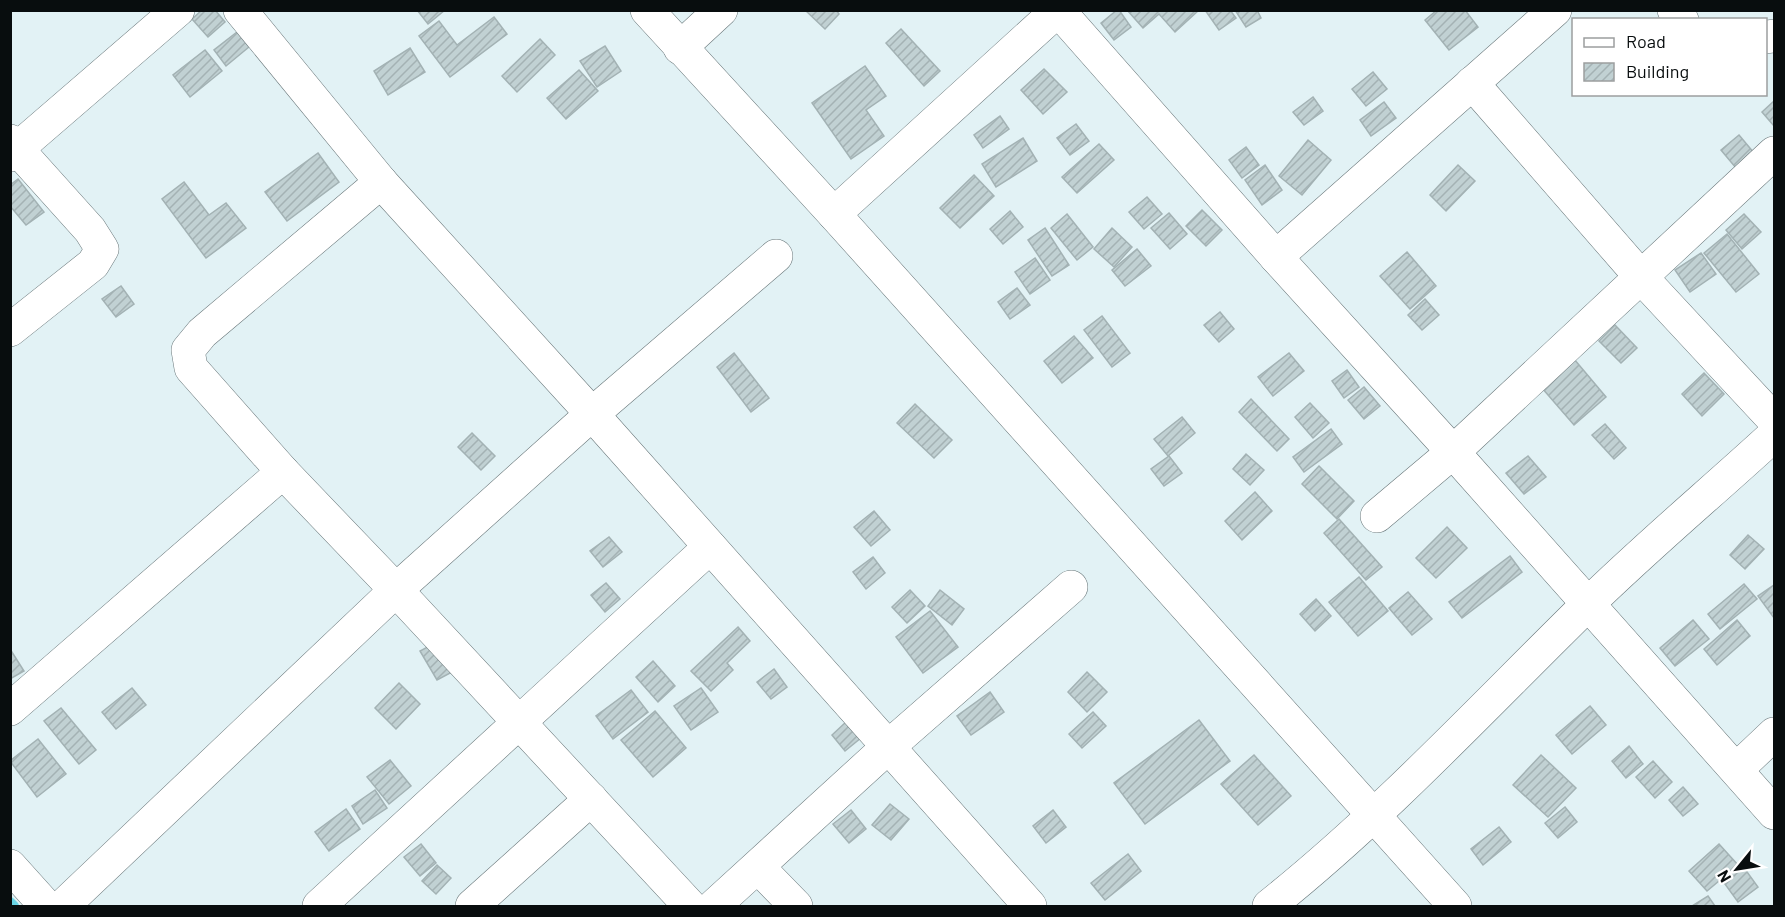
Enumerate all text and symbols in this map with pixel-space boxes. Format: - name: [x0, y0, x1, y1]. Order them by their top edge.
- legend: [1572, 18, 1767, 96]
- text: Road: [1626, 30, 1666, 52]
- text: Building: [1626, 60, 1689, 82]
- north arrow: [1707, 839, 1767, 899]
- text: N: [1713, 867, 1734, 886]

